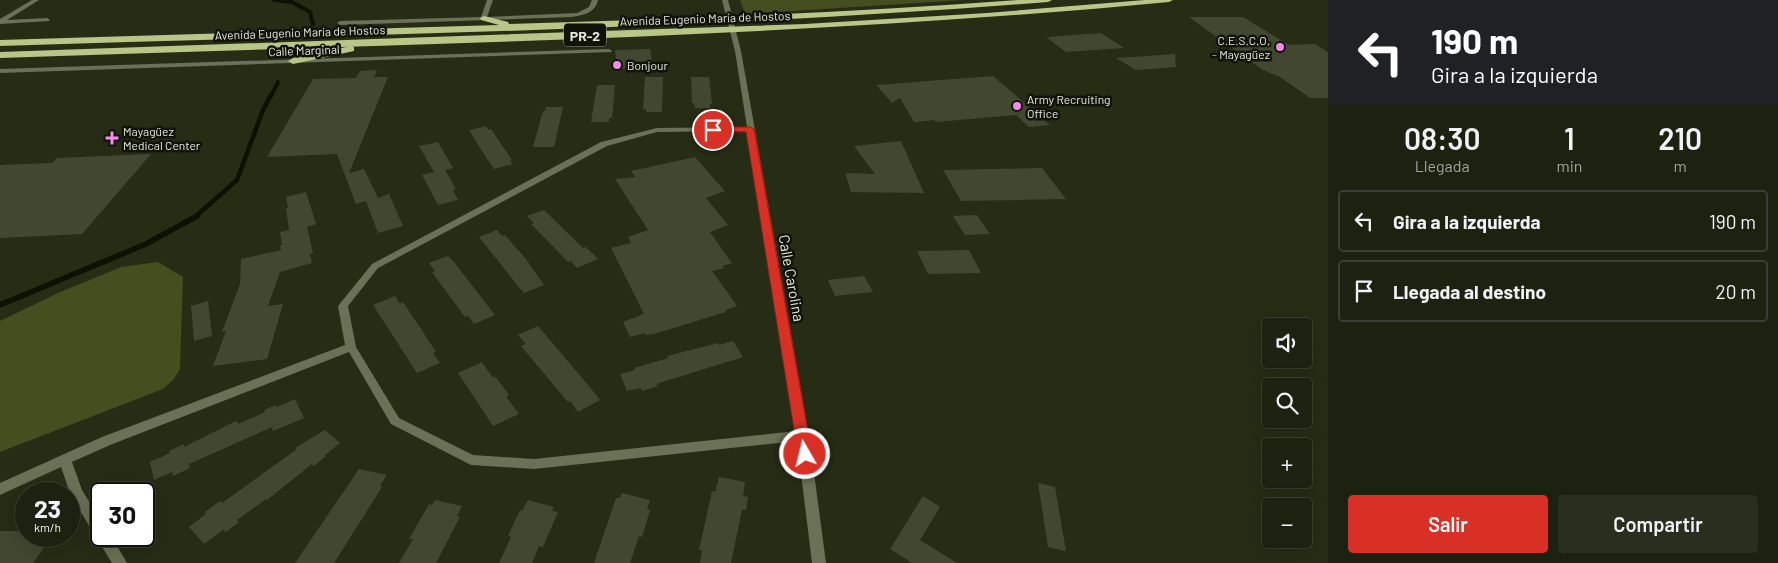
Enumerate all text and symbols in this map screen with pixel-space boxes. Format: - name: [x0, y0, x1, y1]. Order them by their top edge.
- street label: Avenida Eugenio María de Hostos: [620, 8, 791, 28]
- text: 190 m: [1431, 19, 1518, 61]
- icon: left: [1348, 20, 1413, 85]
- street label: Avenida Eugenio María de Hostos: [215, 22, 386, 42]
- road number: PR-2: [564, 24, 606, 46]
- place label: C.E.S.C.O. - Mayagüez: [1212, 33, 1270, 61]
- marker: C.E.S.C.O. - Mayagüez: [1274, 41, 1286, 53]
- street label: Calle Marginal: [268, 42, 340, 58]
- place label: Bonjour: [627, 58, 668, 72]
- marker: Bonjour: [611, 59, 623, 71]
- text: Gira a la izquierda: [1431, 61, 1598, 87]
- place label: Army Recruiting Office: [1027, 92, 1111, 120]
- marker: Army Recruiting Office: [1011, 100, 1023, 112]
- pin: [692, 109, 734, 151]
- icon: arrive: [699, 116, 727, 144]
- text: 08:30: [1404, 120, 1481, 156]
- text: 1: [1564, 120, 1575, 156]
- text: 210: [1658, 120, 1702, 156]
- place label: Mayagüez Medical Center: [123, 124, 201, 152]
- marker: Mayagüez Medical Center: [105, 131, 119, 145]
- text: Llegada: [1415, 156, 1470, 175]
- text: min: [1556, 156, 1582, 175]
- text: m: [1674, 156, 1687, 175]
- icon: left: [1350, 207, 1378, 235]
- text: Gira a la izquierda: [1393, 210, 1541, 233]
- text: 190 m: [1709, 210, 1756, 233]
- street label: Calle Carolina: [776, 233, 808, 323]
- icon: arrive: [1350, 277, 1378, 305]
- text: Llegada al destino: [1393, 280, 1546, 303]
- text: 20 m: [1716, 280, 1756, 303]
- map controls: [1262, 318, 1312, 548]
- button: sound: [1262, 318, 1312, 368]
- button: search: [1262, 378, 1312, 428]
- position arrow: [778, 427, 830, 479]
- button: +: [1262, 438, 1312, 488]
- speed limit sign: 30: [90, 482, 155, 547]
- text: 23: [34, 493, 61, 523]
- button: Salir: [1348, 495, 1548, 553]
- button: Compartir: [1558, 495, 1758, 553]
- button: −: [1262, 498, 1312, 548]
- text: km/h: [34, 520, 61, 534]

